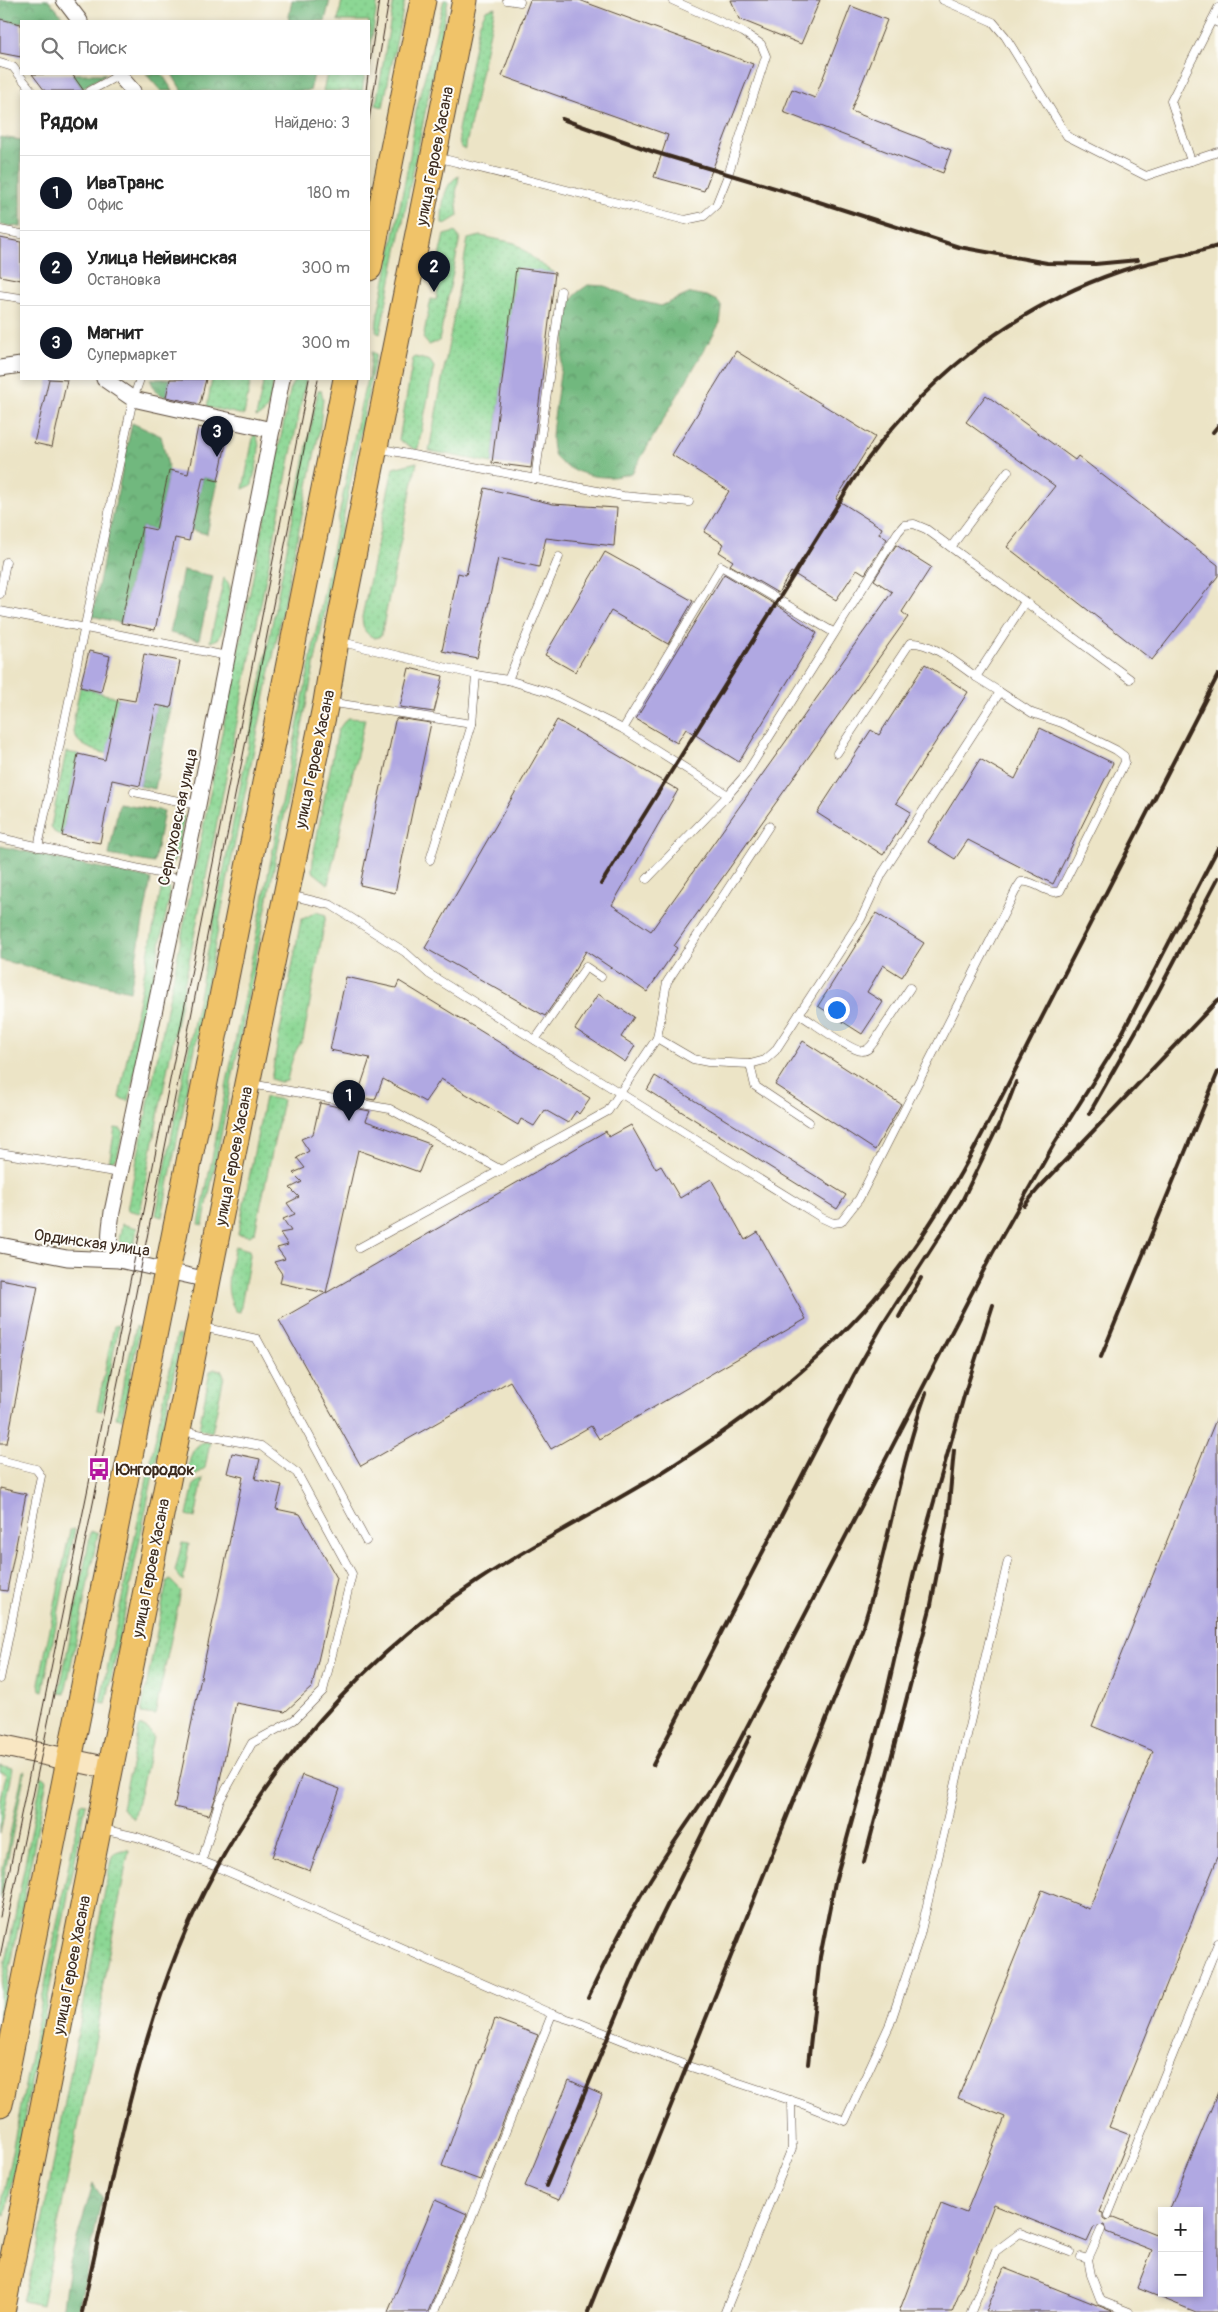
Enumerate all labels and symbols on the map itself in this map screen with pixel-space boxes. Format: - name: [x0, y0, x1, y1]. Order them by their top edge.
- street label: улица Героев Хасана: [411, 85, 458, 228]
- pin: 2: [418, 251, 450, 292]
- pin: 3: [201, 416, 233, 457]
- street label: улица Героев Хасана: [290, 688, 339, 831]
- street label: Серпуховская улица: [154, 747, 202, 887]
- your location: [824, 997, 850, 1023]
- pin: 1: [333, 1080, 365, 1121]
- street label: улица Героев Хасана: [210, 1085, 257, 1228]
- street label: Ординская улица: [32, 1225, 151, 1261]
- bus stop icon: Юнгородок: [86, 1456, 112, 1482]
- place label: Юнгородок: [115, 1460, 194, 1480]
- street label: улица Героев Хасана: [127, 1497, 174, 1640]
- street label: улица Героев Хасана: [48, 1894, 95, 2037]

